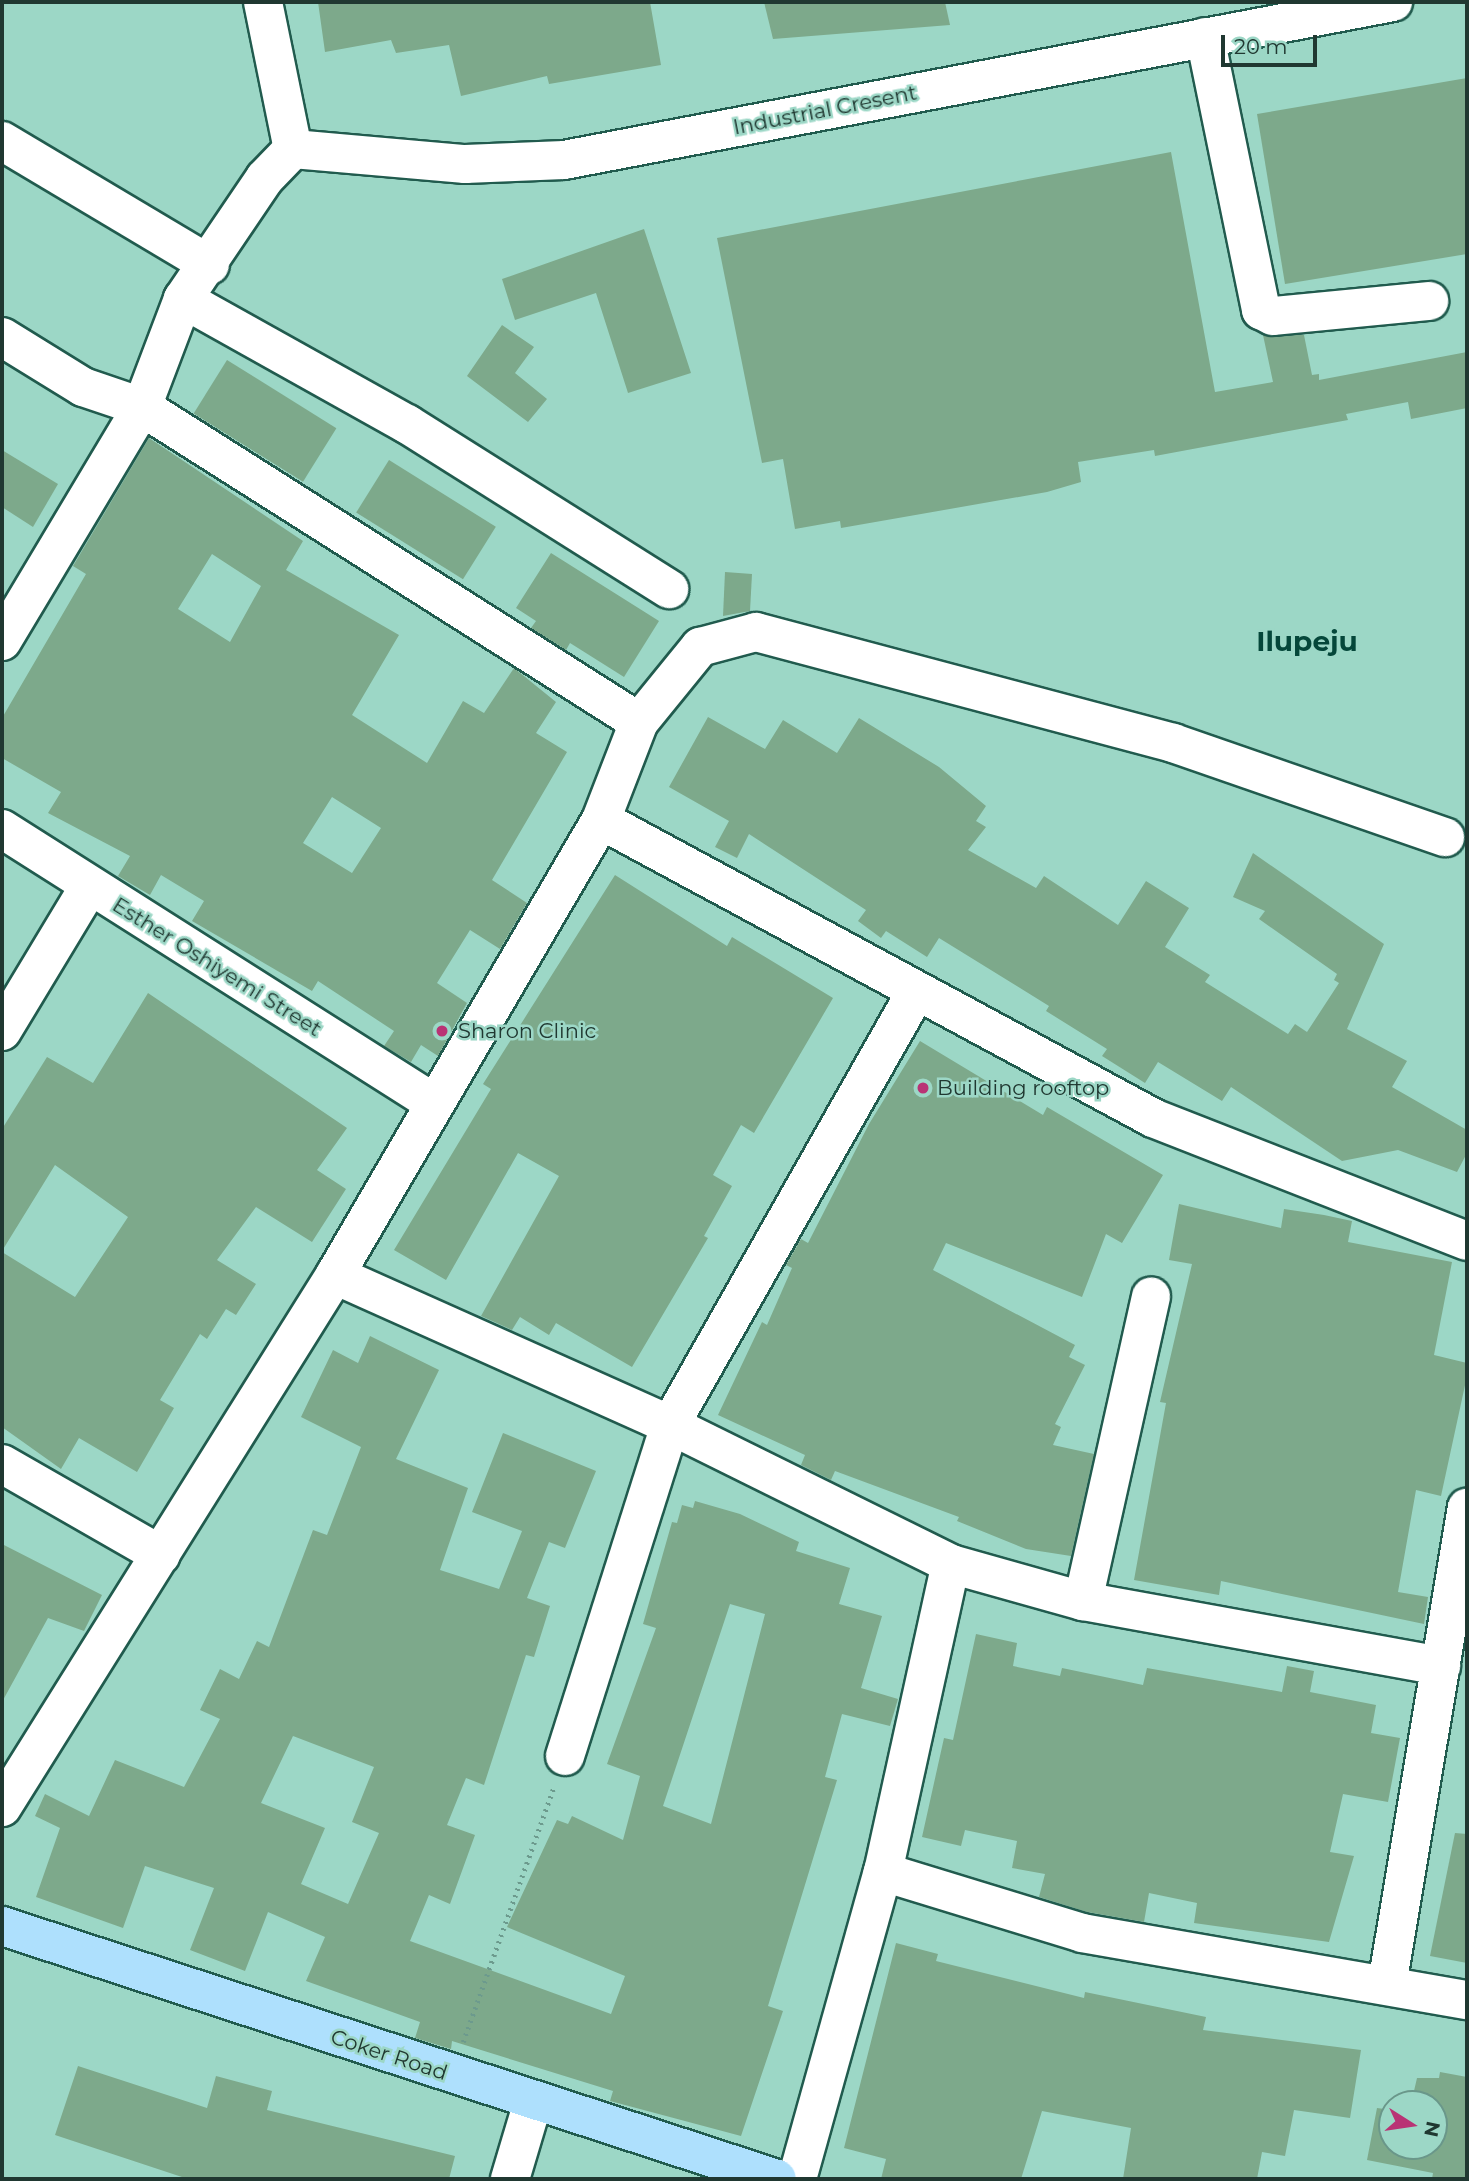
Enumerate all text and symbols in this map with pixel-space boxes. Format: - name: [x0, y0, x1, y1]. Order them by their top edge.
- scale bar: [1224, 21, 1320, 65]
- text: 20 m: [1234, 34, 1288, 59]
- street label: Industrial Cresent: [731, 80, 919, 140]
- district label: Ilupeju: [1256, 624, 1358, 658]
- street label: Esther Oshiyemi Street: [108, 892, 326, 1042]
- place label: Sharon Clinic: [458, 1018, 596, 1044]
- marker: Sharon Clinic: [432, 1021, 452, 1041]
- place label: Building rooftop: [937, 1075, 1109, 1101]
- marker: Building rooftop: [915, 1080, 931, 1096]
- street label: Coker Road: [327, 2024, 451, 2086]
- north arrow: [1378, 2090, 1448, 2160]
- text: N: [1419, 2119, 1445, 2139]

